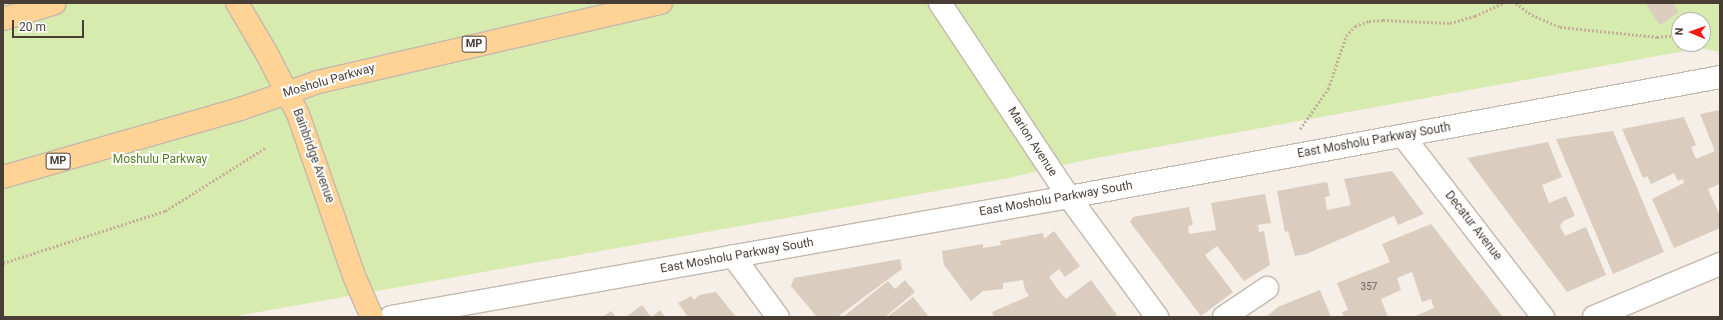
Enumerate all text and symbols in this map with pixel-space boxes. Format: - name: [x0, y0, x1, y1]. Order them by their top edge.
- scale bar: [14, 12, 86, 38]
- north arrow: [1671, 12, 1711, 52]
- text: 20 m: [19, 20, 46, 34]
- text: N: [1673, 27, 1686, 36]
- road number: MP: [461, 35, 487, 53]
- street label: Mosholu Parkway: [281, 61, 377, 101]
- street label: Marion Avenue: [1004, 105, 1060, 179]
- street label: Bainbridge Avenue: [289, 107, 337, 205]
- street label: East Mosholu Parkway South: [1296, 120, 1452, 162]
- road number: MP: [45, 152, 71, 170]
- park label: Moshulu Parkway: [113, 153, 207, 167]
- street label: East Mosholu Parkway South: [978, 178, 1134, 220]
- street label: Decatur Avenue: [1442, 189, 1504, 263]
- street label: East Mosholu Parkway South: [659, 235, 815, 277]
- house number: 357: [1361, 281, 1377, 293]

